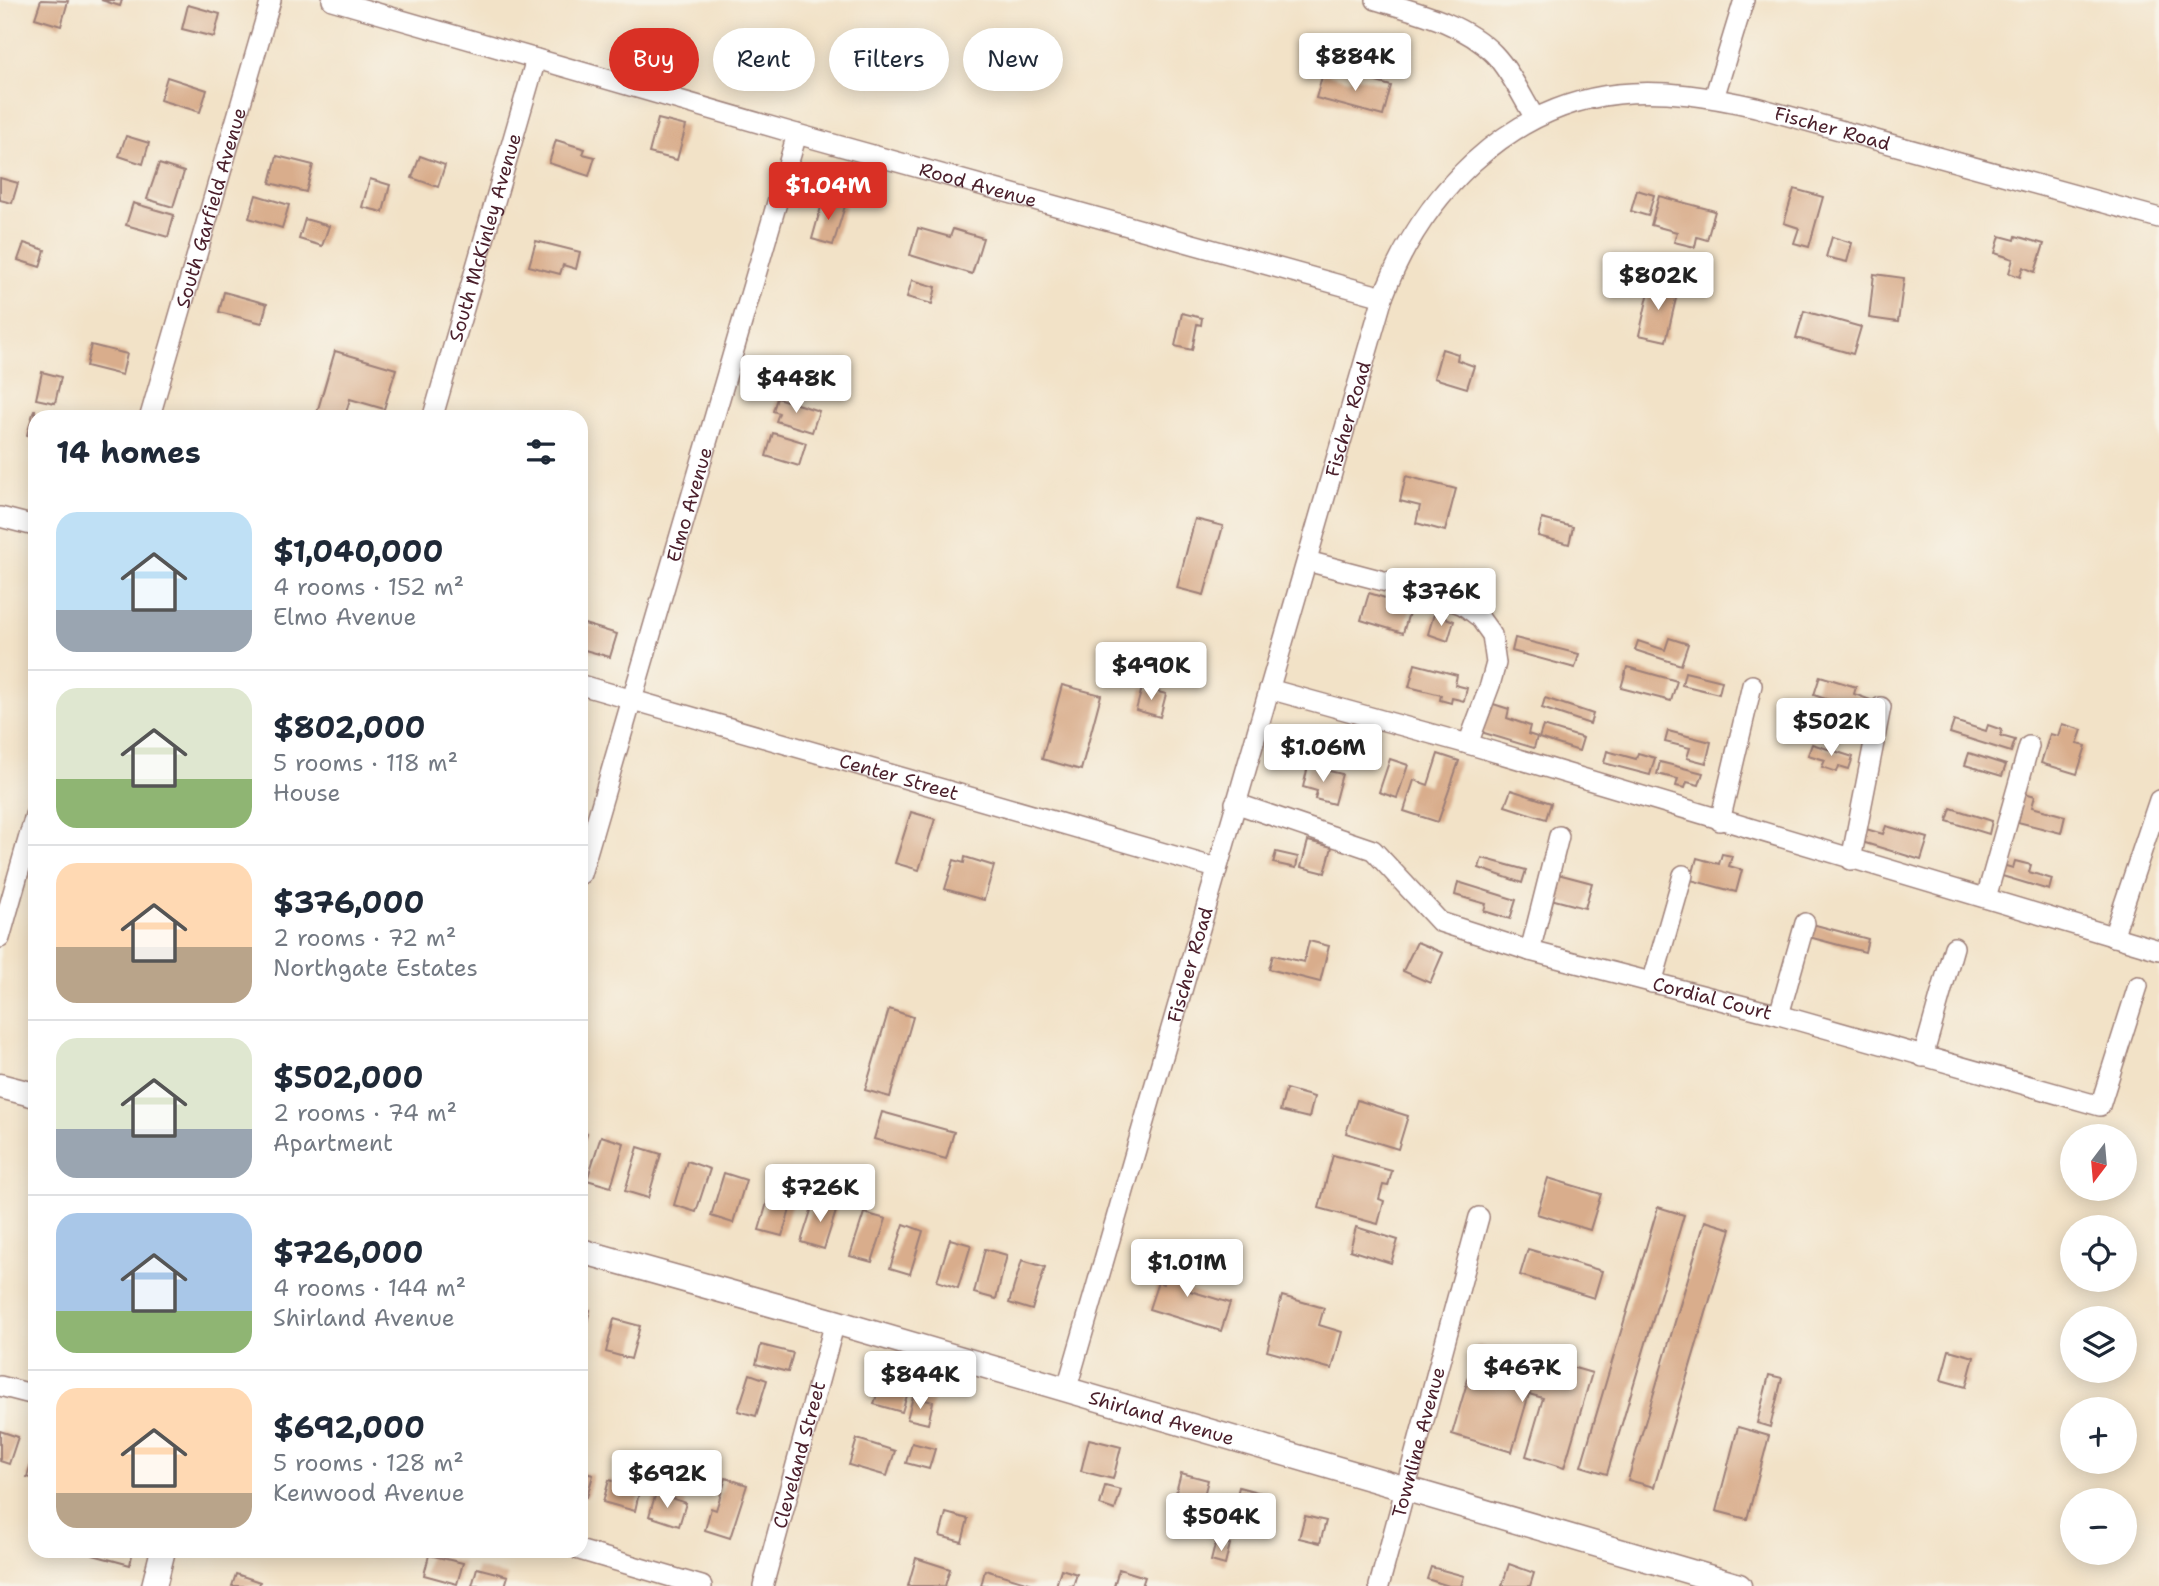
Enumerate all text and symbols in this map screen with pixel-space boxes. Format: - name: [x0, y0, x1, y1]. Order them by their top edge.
- chip: Buy: [609, 28, 699, 91]
- chip: Rent: [713, 28, 815, 91]
- chip: Filters: [829, 28, 949, 91]
- chip: New: [963, 28, 1063, 91]
- pin: $884K: [1306, 34, 1404, 93]
- text: $884K: [1315, 41, 1395, 71]
- street label: Fischer Road: [1772, 100, 1893, 156]
- street label: South Garfield Avenue: [170, 104, 252, 311]
- street label: South McKinley Avenue: [443, 130, 526, 344]
- street label: Rood Avenue: [916, 156, 1040, 213]
- pin: $1.04M: [771, 162, 885, 222]
- text: $1.04M: [785, 170, 871, 200]
- pin: $802K: [1609, 252, 1707, 312]
- text: $802K: [1619, 260, 1697, 290]
- pin: $448K: [747, 356, 845, 415]
- street label: Fischer Road: [1319, 358, 1376, 480]
- text: $448K: [756, 363, 836, 393]
- text: 14 homes: [56, 432, 201, 473]
- icon: filters: [522, 433, 560, 471]
- street label: Elmo Avenue: [660, 444, 717, 565]
- text: $1,040,000: [273, 531, 444, 572]
- icon: home: [112, 540, 196, 624]
- pin: $376K: [1392, 568, 1490, 628]
- text: 4 rooms · 152 m²: [273, 572, 464, 602]
- text: $376K: [1402, 576, 1480, 606]
- text: Elmo Avenue: [273, 602, 416, 632]
- pin: $490K: [1102, 642, 1200, 702]
- text: $490K: [1112, 650, 1190, 680]
- pin: $502K: [1782, 698, 1880, 758]
- text: $502K: [1792, 706, 1870, 736]
- text: $802,000: [273, 707, 426, 748]
- icon: home: [112, 716, 196, 800]
- pin: $1.06M: [1266, 724, 1380, 784]
- text: $1.06M: [1280, 732, 1366, 762]
- text: 5 rooms · 118 m²: [273, 748, 458, 778]
- street label: Center Street: [837, 748, 962, 806]
- text: House: [273, 778, 341, 808]
- text: $376,000: [273, 882, 424, 923]
- icon: home: [112, 891, 196, 975]
- street label: Fischer Road: [1161, 904, 1218, 1025]
- text: 2 rooms · 72 m²: [273, 923, 456, 953]
- text: Northgate Estates: [273, 953, 478, 983]
- street label: Cordial Court: [1650, 971, 1775, 1025]
- text: $502,000: [273, 1057, 423, 1098]
- icon: home: [112, 1066, 196, 1150]
- text: 2 rooms · 74 m²: [273, 1098, 457, 1128]
- north arrow: [2060, 1124, 2137, 1200]
- map controls: [2060, 1124, 2137, 1565]
- text: Apartment: [273, 1128, 393, 1158]
- pin: $726K: [771, 1164, 869, 1224]
- text: $726K: [781, 1172, 859, 1202]
- button: locate: [2060, 1215, 2137, 1292]
- text: $726,000: [273, 1232, 424, 1273]
- pin: $1.01M: [1130, 1240, 1244, 1299]
- icon: home: [112, 1241, 196, 1325]
- text: $1.01M: [1147, 1247, 1227, 1277]
- text: 4 rooms · 144 m²: [273, 1273, 466, 1303]
- text: Shirland Avenue: [273, 1303, 455, 1333]
- button: layers: [2060, 1306, 2137, 1383]
- pin: $467K: [1473, 1344, 1571, 1404]
- pin: $844K: [871, 1352, 969, 1411]
- text: $467K: [1483, 1352, 1561, 1382]
- text: $844K: [880, 1359, 960, 1389]
- street label: Townline Avenue: [1386, 1364, 1450, 1520]
- street label: Cleveland Street: [767, 1378, 831, 1531]
- street label: Shirland Avenue: [1086, 1384, 1237, 1450]
- button: +: [2060, 1397, 2137, 1474]
- text: $692,000: [273, 1407, 425, 1448]
- icon: home: [112, 1416, 196, 1500]
- text: 5 rooms · 128 m²: [273, 1448, 464, 1478]
- pin: $692K: [618, 1450, 716, 1510]
- text: $692K: [628, 1458, 706, 1488]
- text: Kenwood Avenue: [273, 1478, 465, 1508]
- button: −: [2060, 1488, 2137, 1565]
- pin: $504K: [1172, 1494, 1270, 1553]
- text: $504K: [1182, 1501, 1260, 1531]

